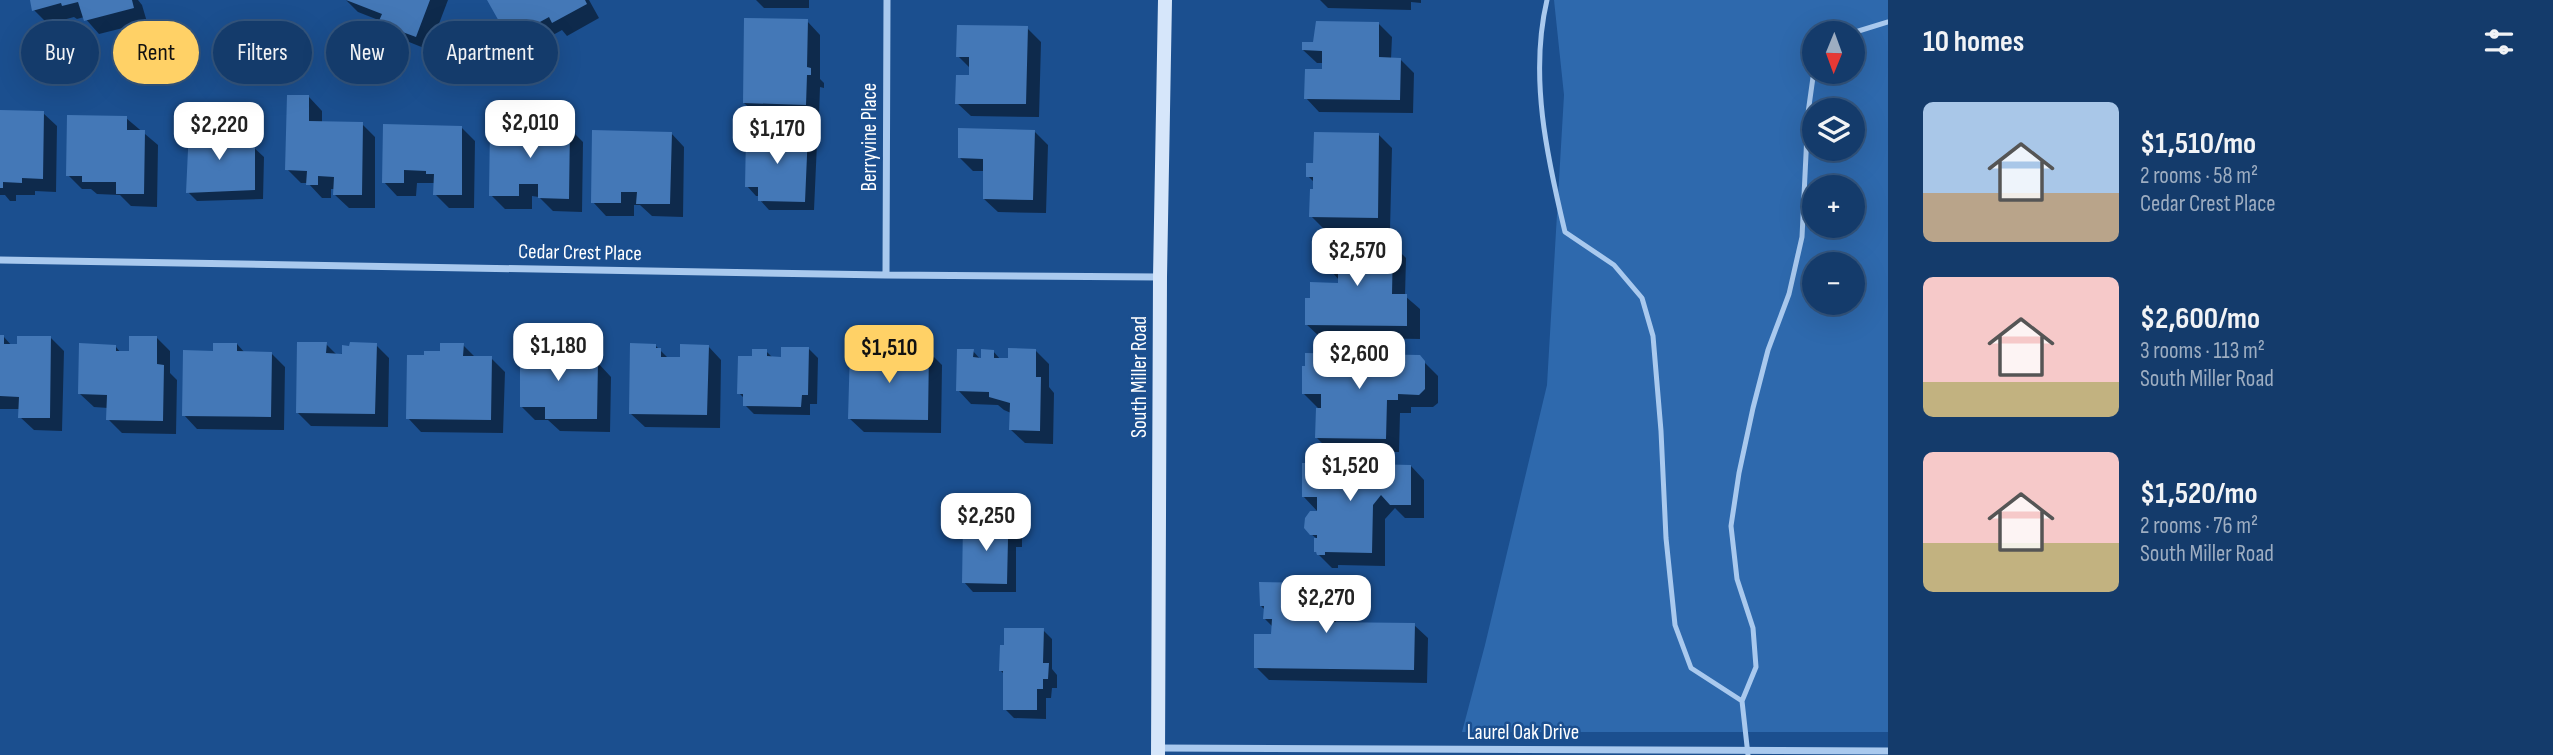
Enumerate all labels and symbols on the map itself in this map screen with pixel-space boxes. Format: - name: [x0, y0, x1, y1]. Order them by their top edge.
- north arrow: [1802, 21, 1866, 84]
- street label: Berryvine Place: [857, 83, 882, 191]
- pin: $2,010: [473, 100, 587, 160]
- pin: $2,220: [162, 102, 276, 162]
- pin: $1,170: [720, 106, 834, 166]
- pin: $2,570: [1300, 229, 1414, 288]
- street label: Cedar Crest Place: [518, 239, 642, 266]
- street label: South Miller Road: [1127, 316, 1152, 438]
- pin: $1,180: [501, 324, 615, 383]
- pin: $1,510: [832, 326, 946, 385]
- pin: $2,600: [1302, 332, 1416, 391]
- pin: $1,520: [1293, 444, 1407, 503]
- pin: $2,250: [929, 494, 1043, 553]
- pin: $2,270: [1269, 576, 1383, 635]
- street label: Laurel Oak Drive: [1467, 720, 1579, 745]

